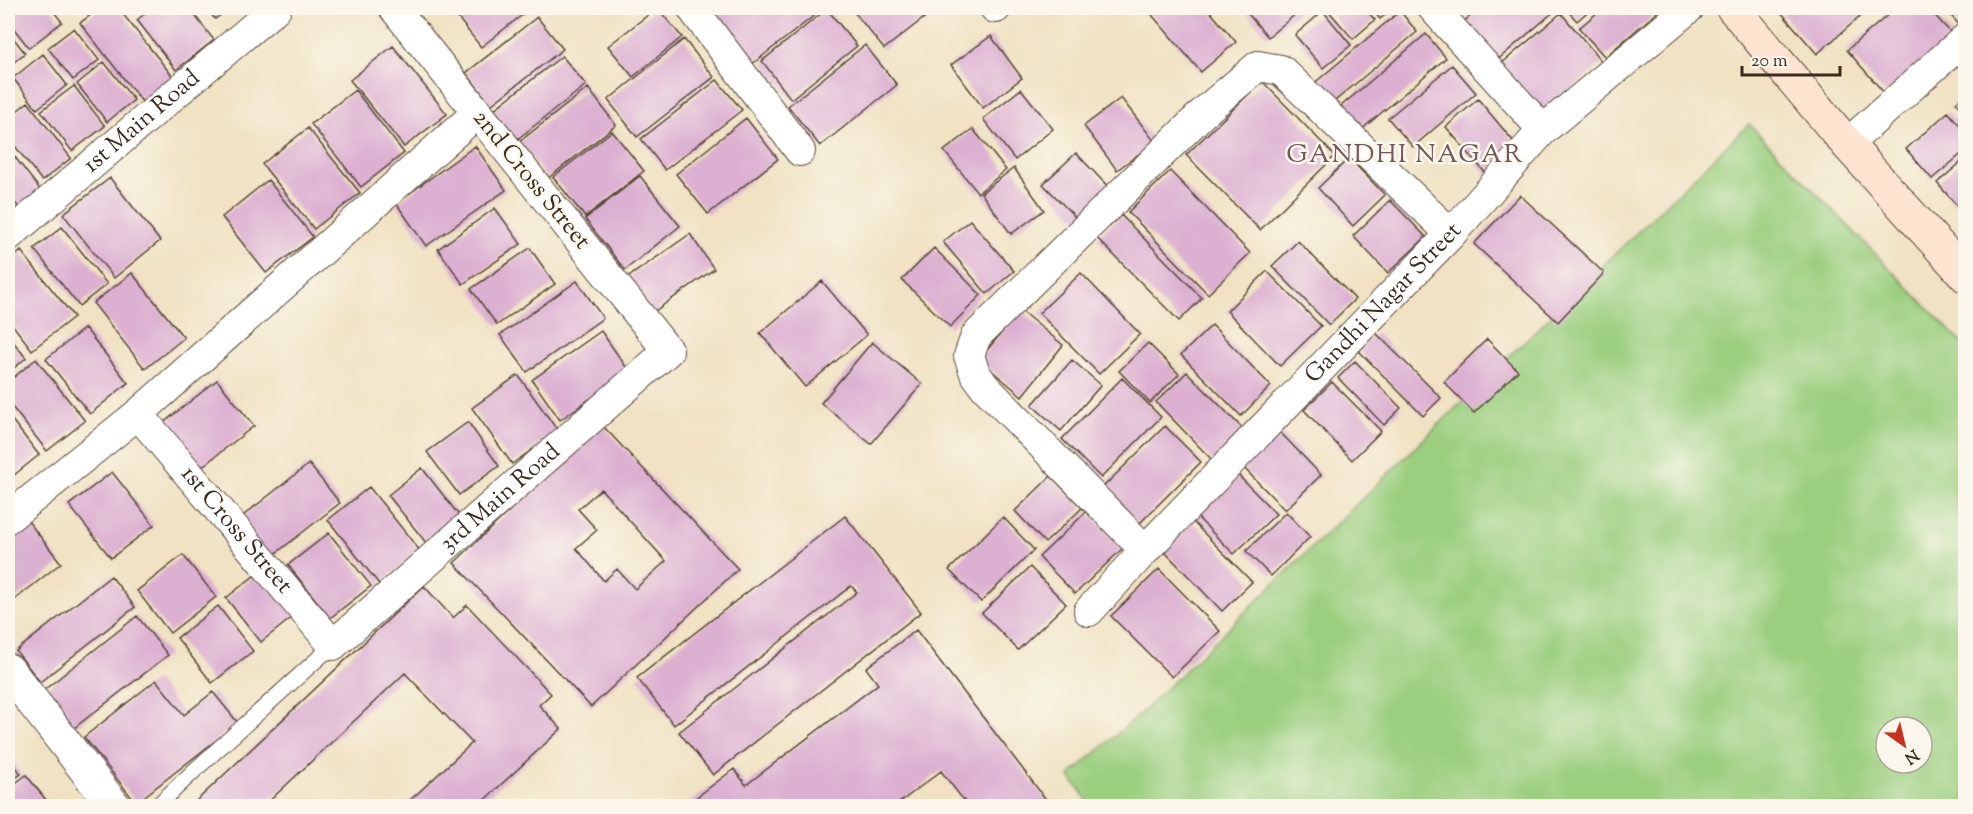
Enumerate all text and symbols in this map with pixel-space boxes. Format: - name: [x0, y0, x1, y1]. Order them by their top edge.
- scale bar: [1742, 39, 1840, 77]
- text: 20 m: [1751, 49, 1788, 75]
- street label: 1st Main Road: [76, 62, 208, 182]
- street label: 2nd Cross Street: [464, 103, 598, 257]
- district label: GANDHI NAGAR: [1286, 137, 1524, 174]
- street label: Gandhi Nagar Street: [1298, 216, 1470, 392]
- street label: 3rd Main Road: [433, 435, 568, 560]
- street label: 1st Cross Street: [172, 459, 300, 602]
- north arrow: [1874, 715, 1934, 775]
- text: N: [1899, 742, 1923, 769]

